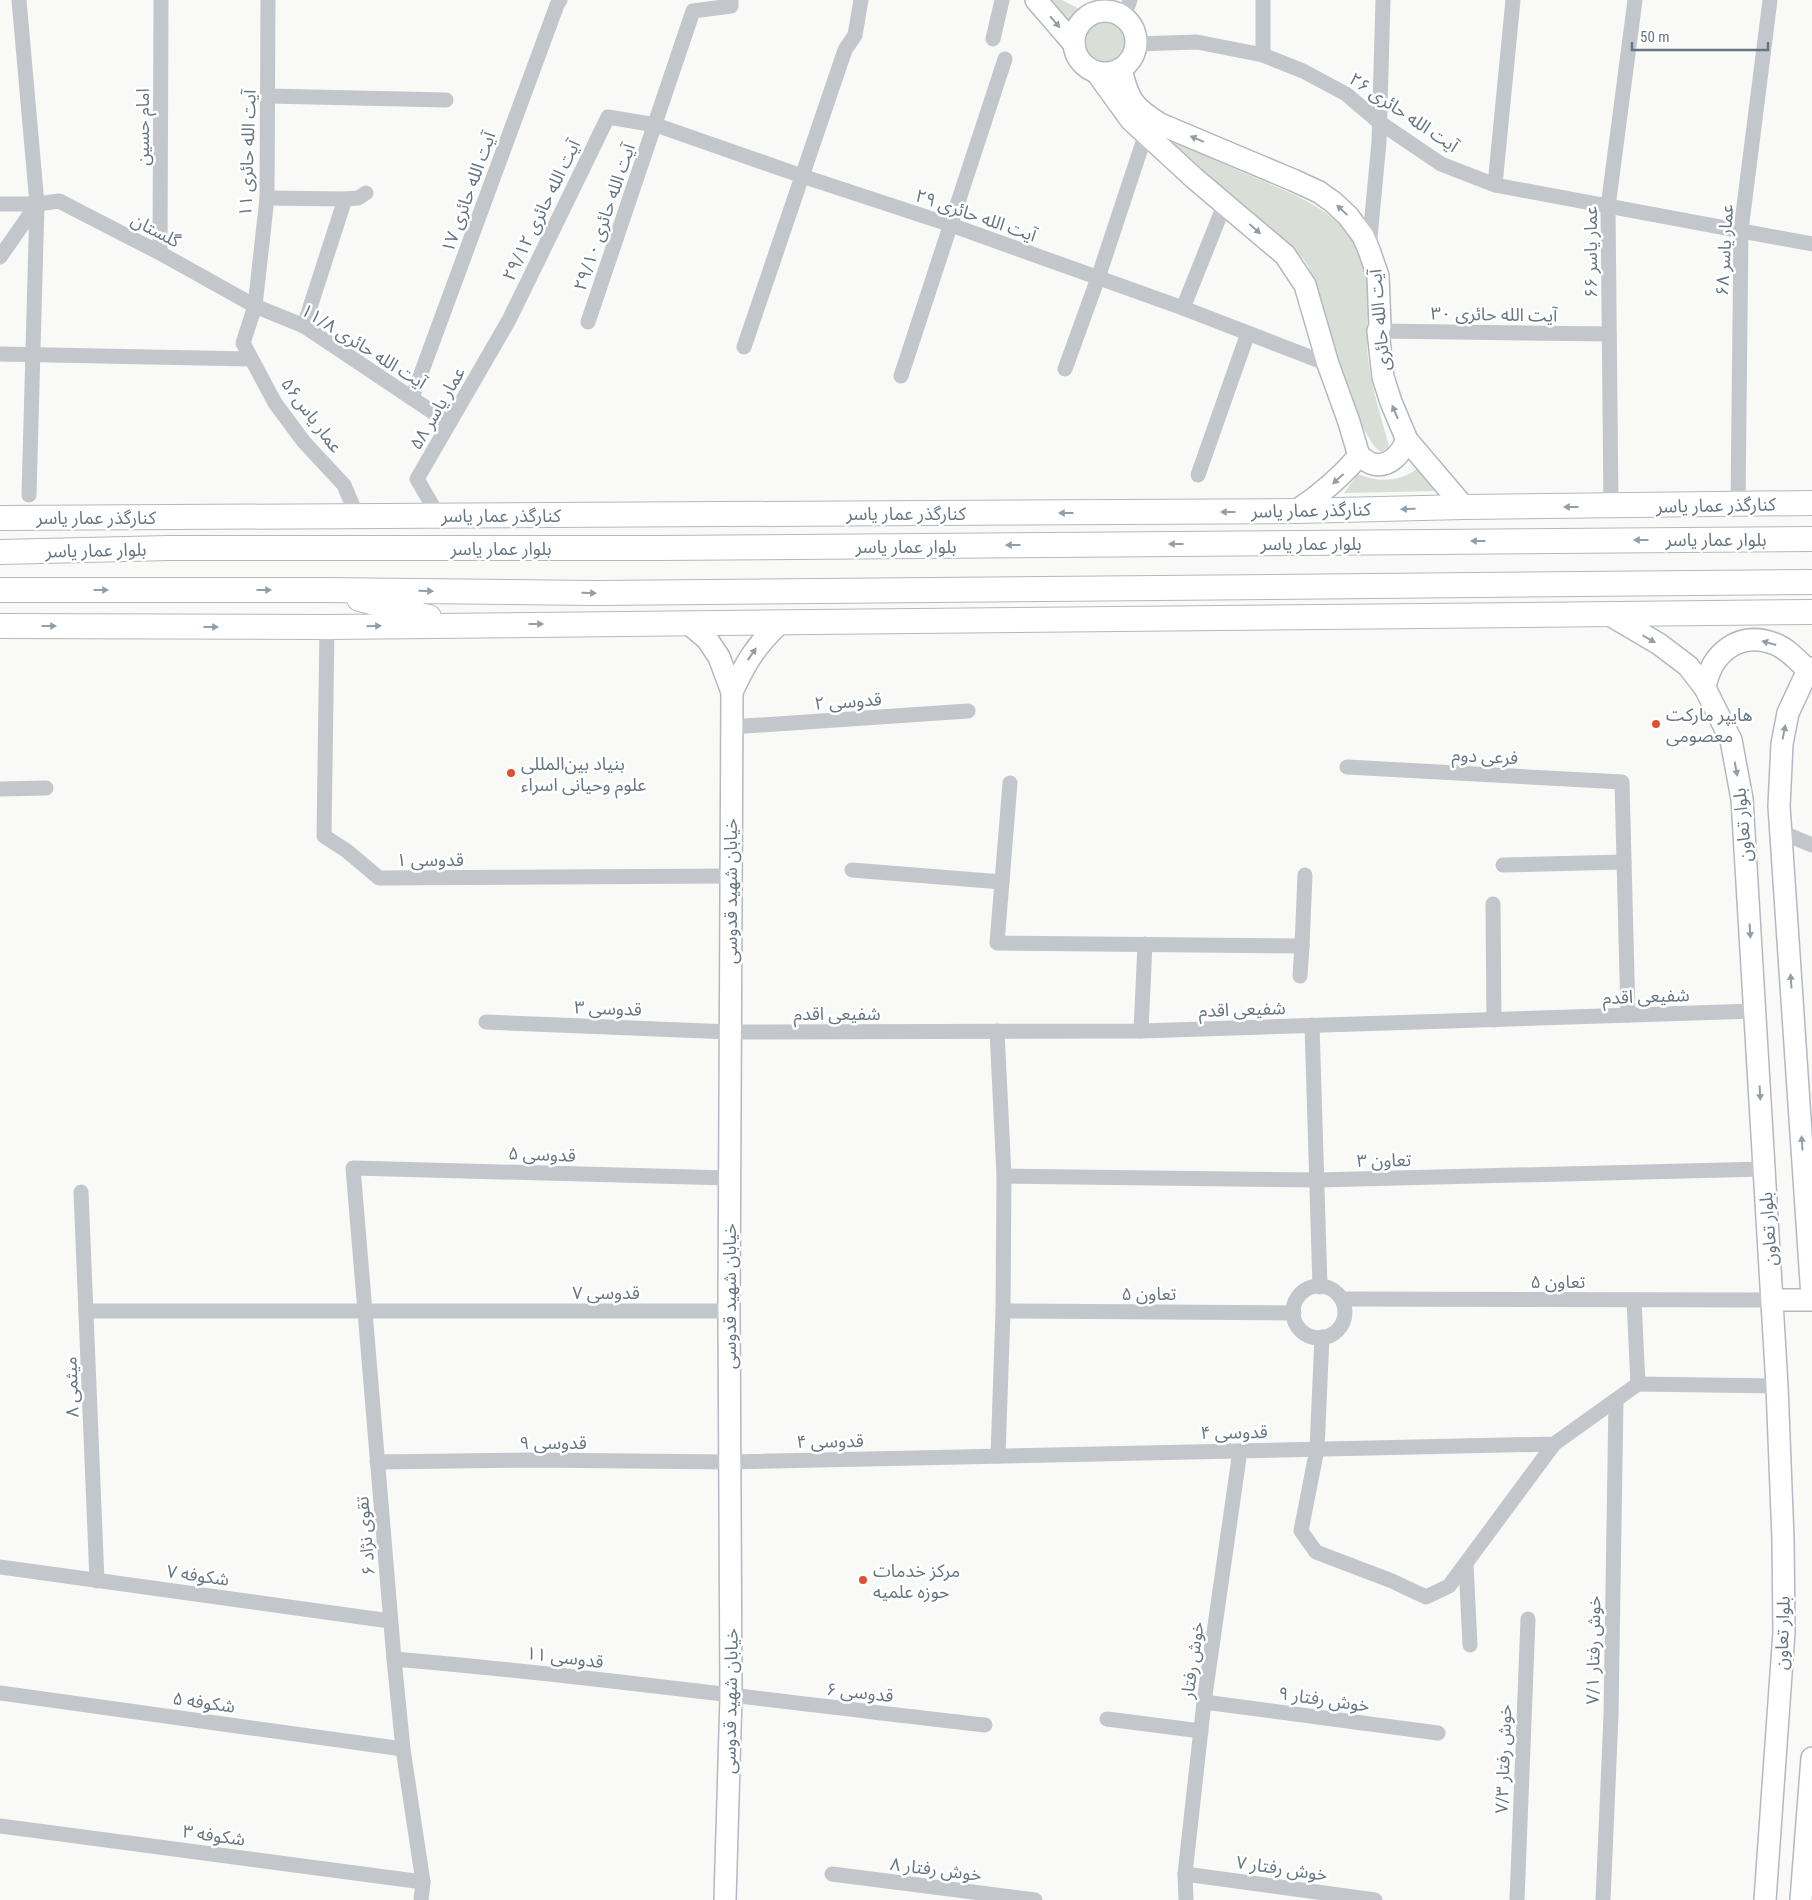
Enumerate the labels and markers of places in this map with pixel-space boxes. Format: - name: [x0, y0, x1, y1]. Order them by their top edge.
- place label: هایپر مارکت معصومی: [1666, 704, 1753, 747]
- marker: هایپر مارکت معصومی: [1650, 718, 1662, 730]
- place label: بنیاد بین‌المللی علوم وحیانی اسراء: [521, 753, 646, 799]
- marker: بنیاد بین‌المللی علوم وحیانی اسراء: [505, 767, 517, 779]
- place label: مرکز خدمات حوزه علمیه: [873, 1560, 960, 1603]
- marker: مرکز خدمات حوزه علمیه: [857, 1574, 869, 1586]

